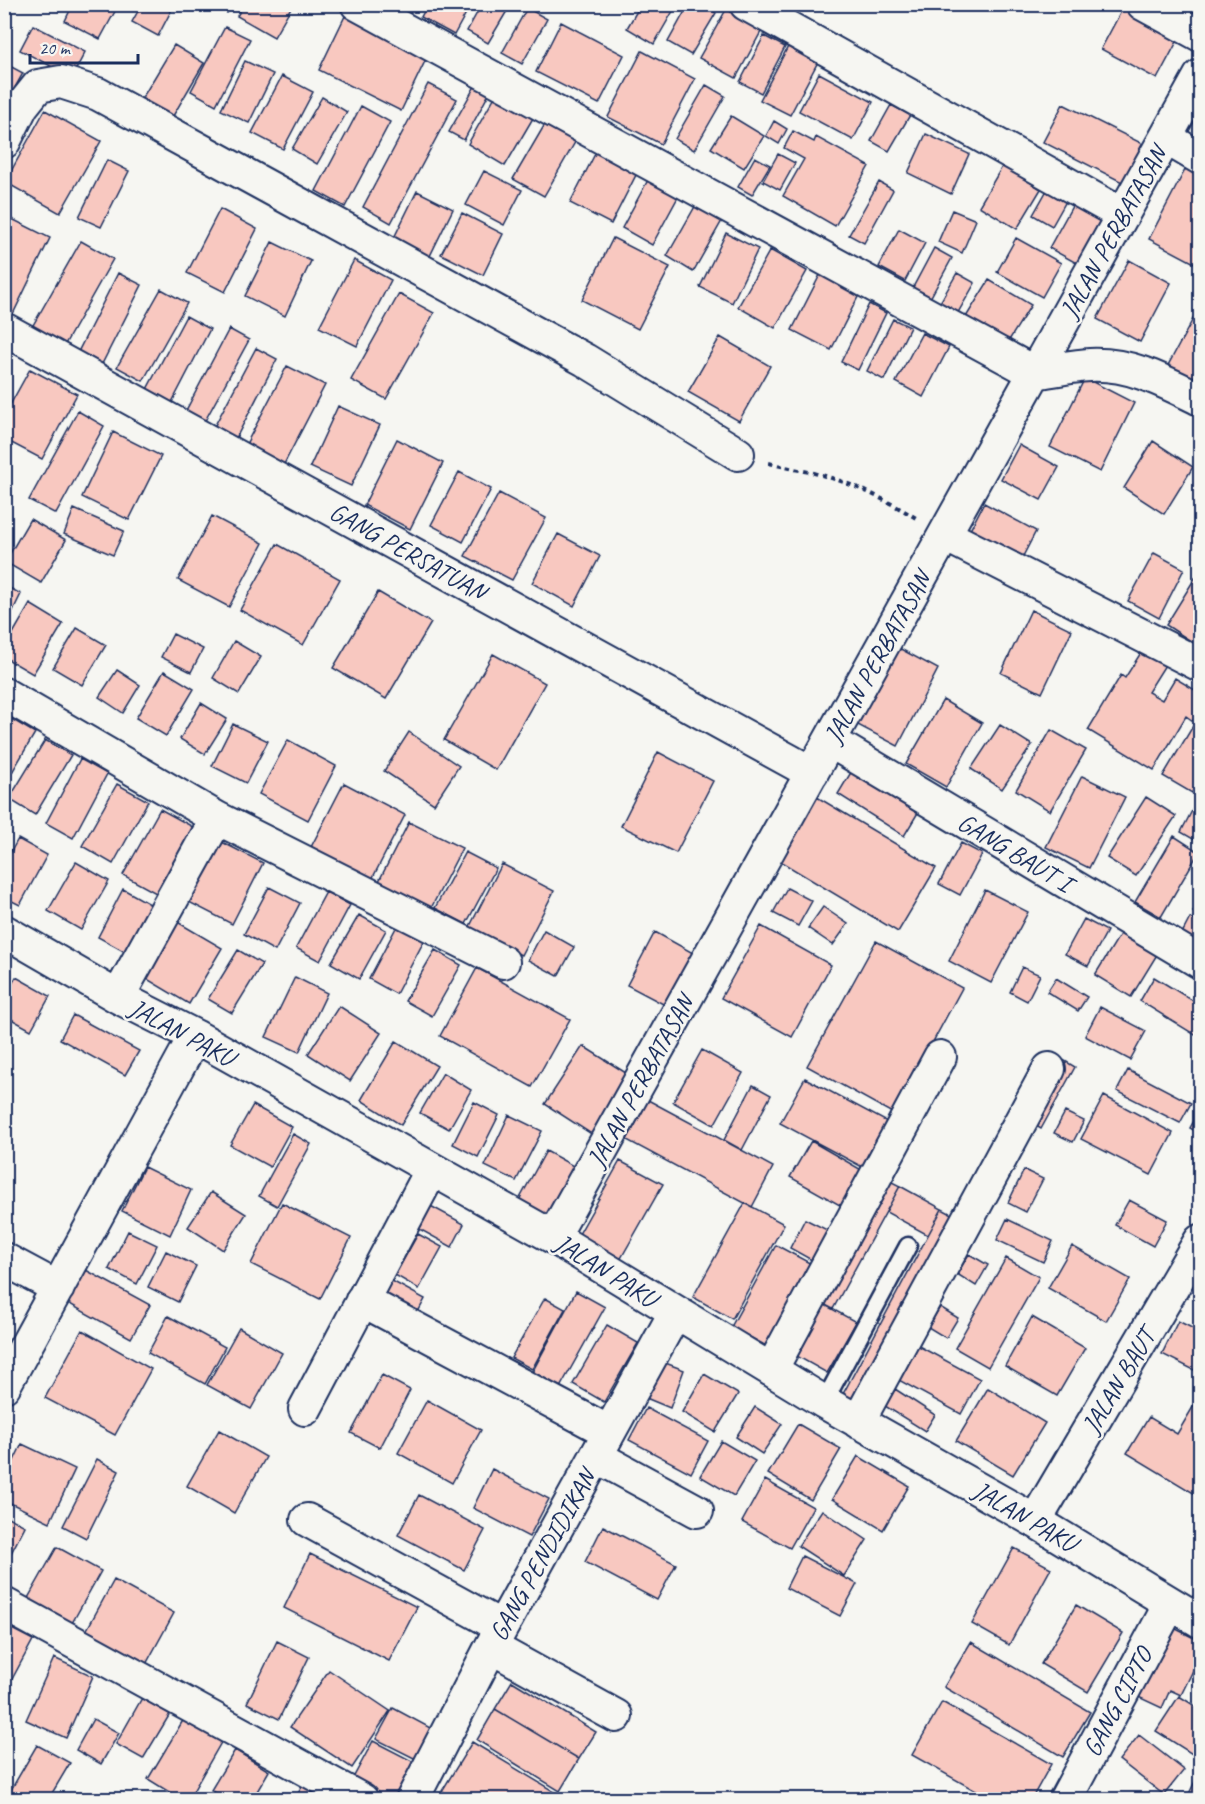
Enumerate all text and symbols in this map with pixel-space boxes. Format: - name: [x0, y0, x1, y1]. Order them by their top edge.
- scale bar: [30, 27, 138, 65]
- text: 20 m: [39, 37, 72, 59]
- street label: JALAN PERBATASAN: [1052, 137, 1176, 326]
- street label: GANG PERSATUAN: [324, 495, 495, 610]
- street label: JALAN PERBATASAN: [816, 562, 940, 751]
- street label: GANG BAUT I: [952, 805, 1083, 902]
- street label: JALAN PERBATASAN: [579, 986, 703, 1175]
- street label: JALAN PAKU: [122, 990, 244, 1076]
- street label: JALAN PAKU: [547, 1225, 667, 1317]
- street label: JALAN BAUT: [1073, 1318, 1166, 1441]
- street label: GANG PENDIDIKAN: [482, 1460, 605, 1647]
- street label: JALAN PAKU: [965, 1473, 1086, 1561]
- street label: GANG CIPTO: [1075, 1639, 1161, 1762]

